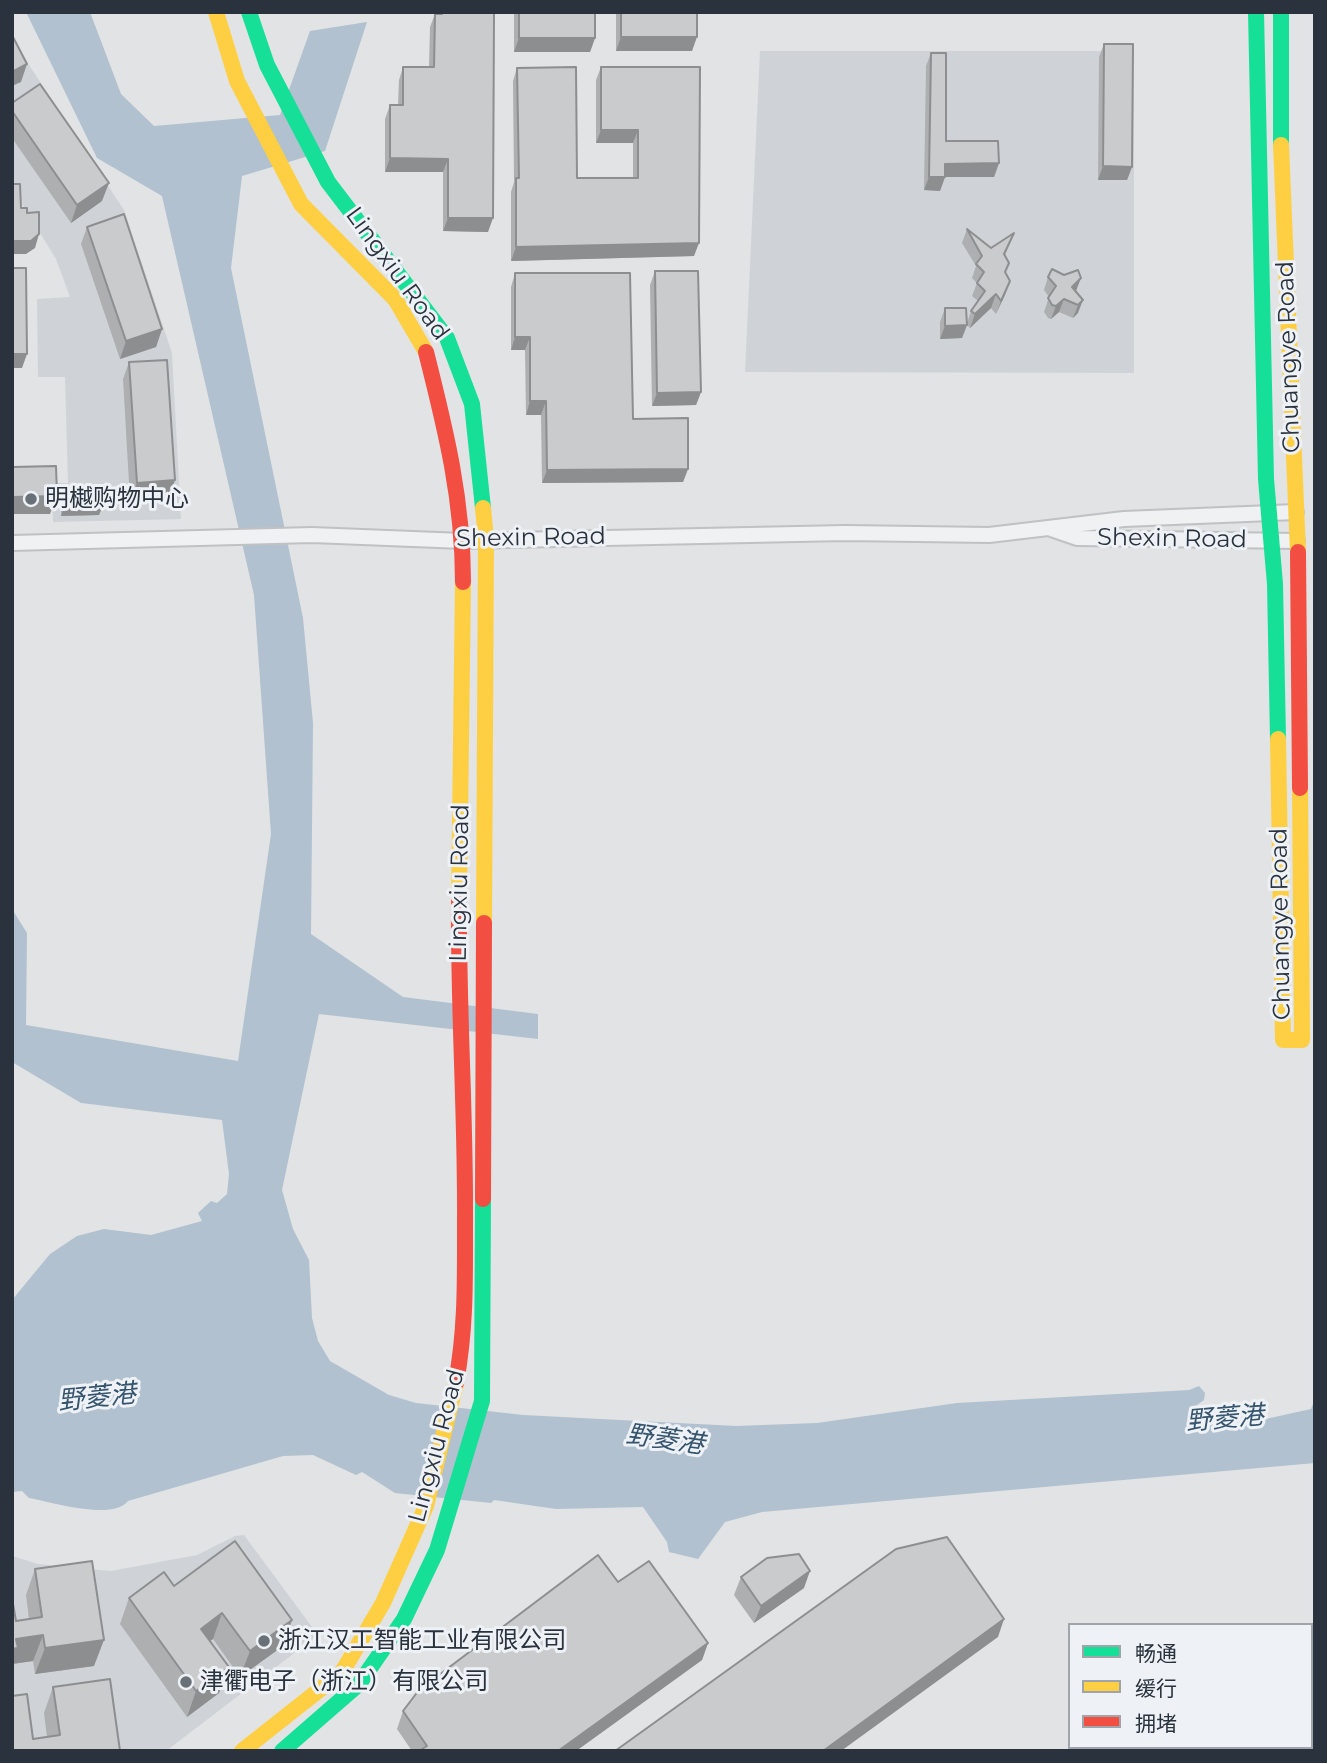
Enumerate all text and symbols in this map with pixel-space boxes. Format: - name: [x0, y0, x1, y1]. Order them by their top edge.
- street label: Lingxiu Road: [339, 202, 455, 346]
- street label: Chuangye Road: [1271, 260, 1307, 454]
- place label: 明樾购物中心: [45, 485, 189, 513]
- marker: 明樾购物中心: [23, 491, 39, 507]
- street label: Shexin Road: [456, 522, 606, 554]
- street label: Shexin Road: [1097, 523, 1247, 555]
- street label: Lingxiu Road: [444, 804, 476, 962]
- street label: Chuangye Road: [1265, 828, 1297, 1020]
- street label: Lingxiu Road: [403, 1366, 471, 1526]
- water label: 野菱港: [57, 1378, 137, 1418]
- water label: 野菱港: [1185, 1400, 1265, 1438]
- water label: 野菱港: [624, 1419, 706, 1461]
- legend: [1068, 1623, 1313, 1749]
- place label: 浙江汉工智能工业有限公司: [278, 1627, 566, 1655]
- marker: 浙江汉工智能工业有限公司: [256, 1633, 272, 1649]
- text: 畅通: [1135, 1641, 1177, 1666]
- place label: 津衢电子（浙江）有限公司: [200, 1668, 488, 1696]
- marker: 津衢电子（浙江）有限公司: [178, 1674, 194, 1690]
- text: 缓行: [1135, 1676, 1177, 1701]
- text: 拥堵: [1135, 1711, 1177, 1736]

